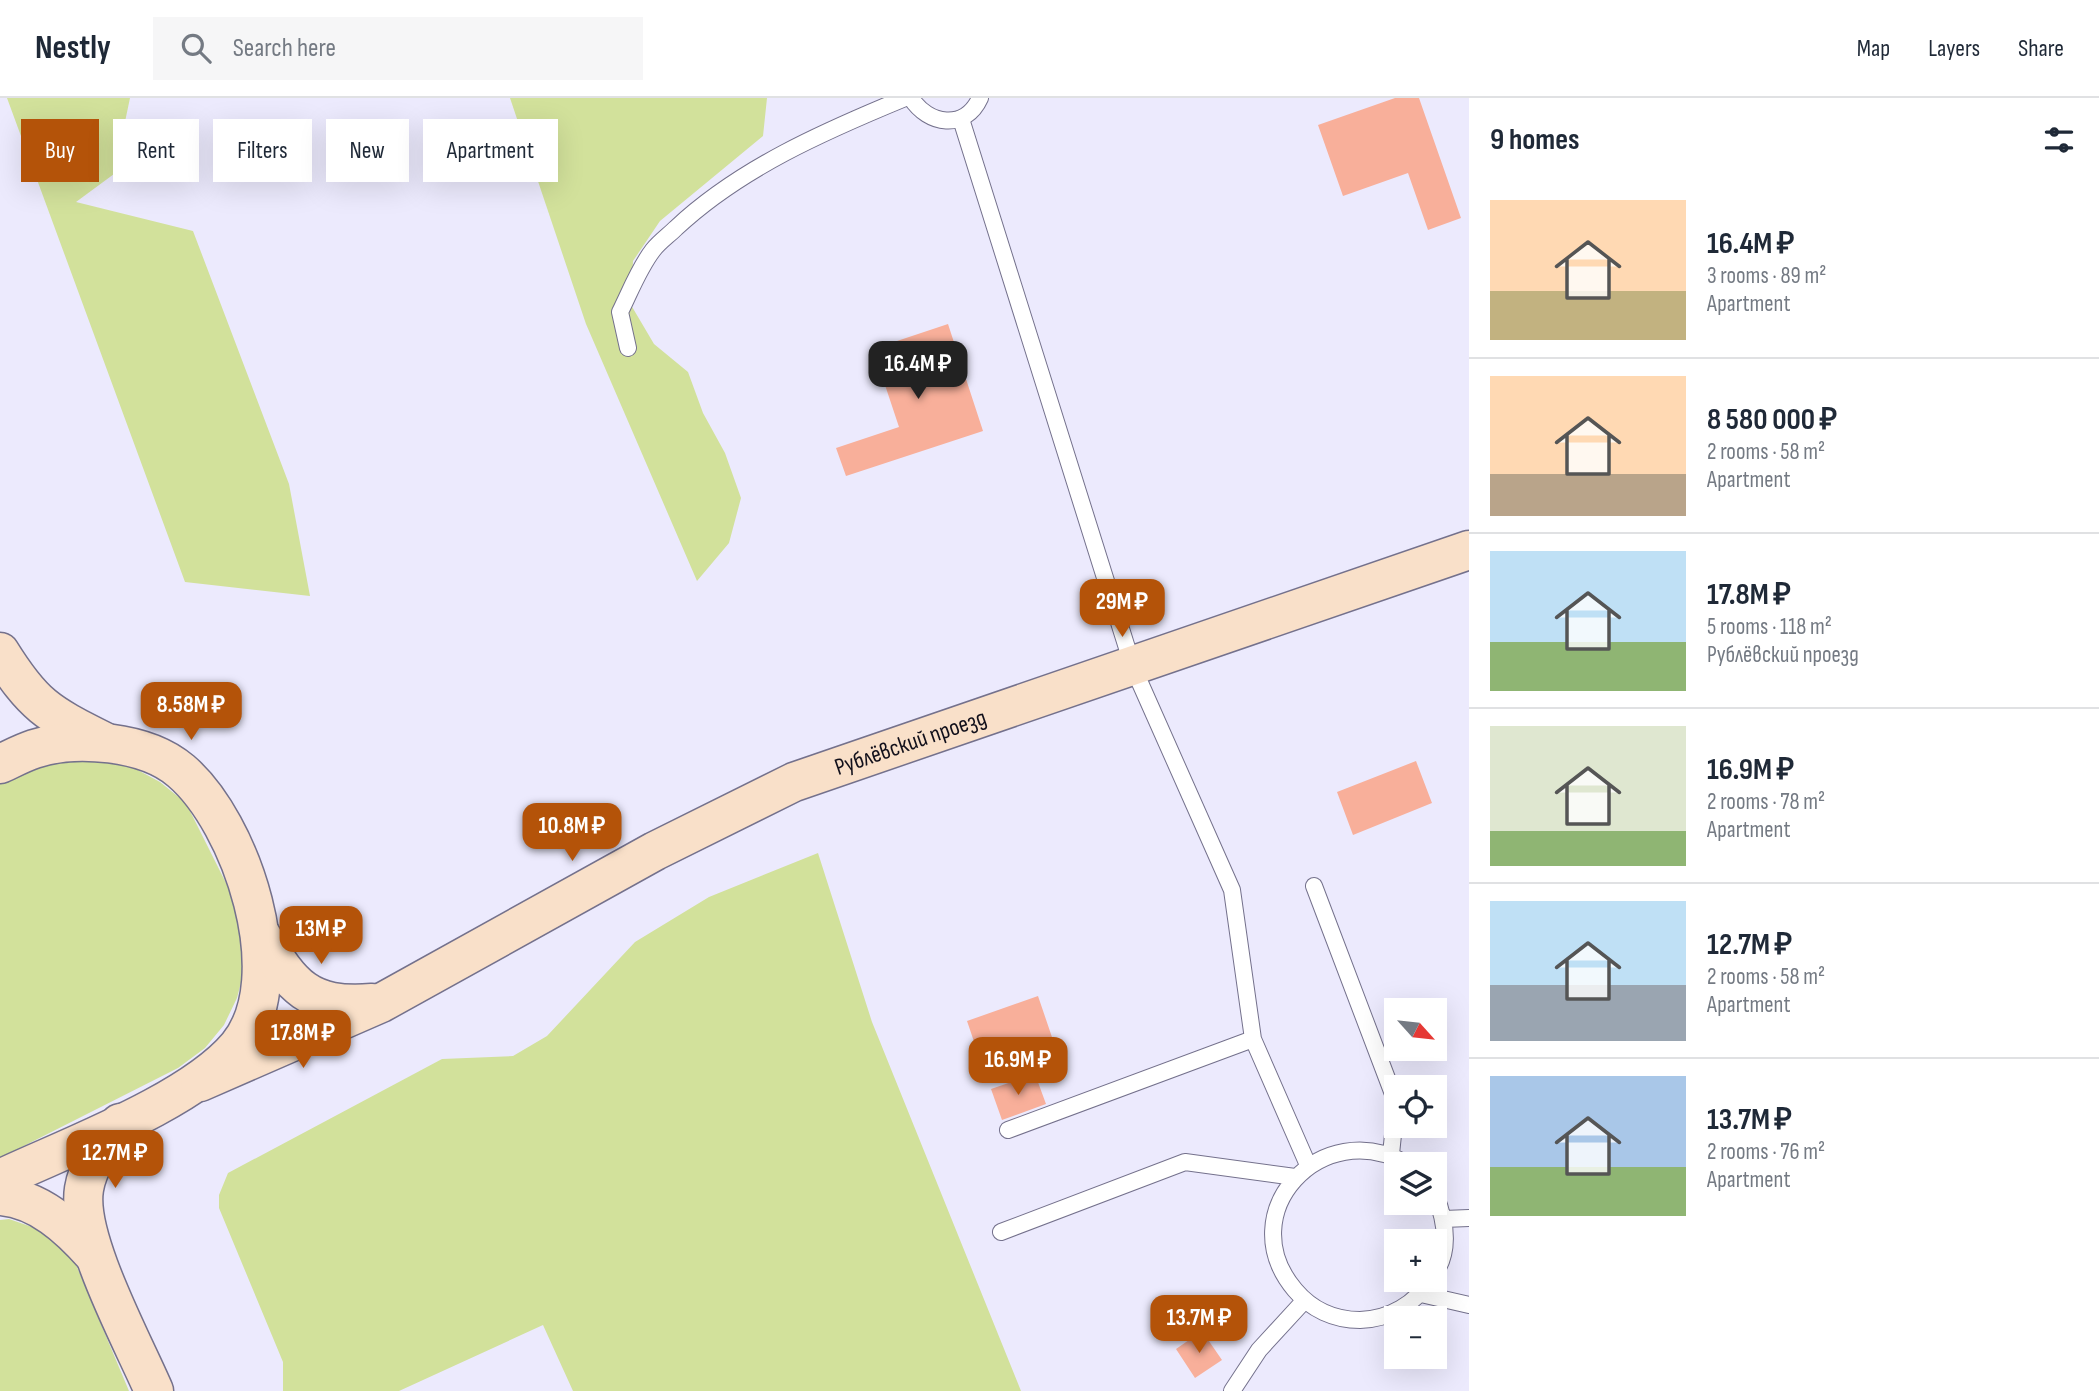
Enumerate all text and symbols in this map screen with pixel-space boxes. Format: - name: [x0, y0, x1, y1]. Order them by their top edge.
- search box: [153, 17, 643, 80]
- text: Nestly: [35, 28, 111, 68]
- icon: search: [177, 29, 215, 67]
- text: Search here: [233, 33, 336, 64]
- text: Map: [1857, 34, 1890, 63]
- text: Layers: [1928, 34, 1980, 63]
- text: Share: [2018, 34, 2064, 63]
- chip: Buy: [21, 119, 99, 182]
- chip: Rent: [113, 119, 199, 182]
- chip: Filters: [213, 119, 312, 182]
- chip: New: [326, 119, 409, 182]
- chip: Apartment: [423, 119, 558, 182]
- icon: filters: [2040, 121, 2078, 159]
- text: 9 homes: [1490, 122, 1580, 158]
- text: 16.4M ₽: [1707, 226, 1794, 262]
- icon: home: [1546, 228, 1630, 312]
- text: 3 rooms · 89 m²: [1707, 262, 1826, 290]
- text: Apartment: [1707, 290, 1791, 318]
- pin: 16.4M ₽: [853, 342, 983, 401]
- text: 16.4M ₽: [884, 350, 952, 378]
- text: 8 580 000 ₽: [1707, 402, 1837, 438]
- icon: home: [1546, 404, 1630, 488]
- text: 2 rooms · 58 m²: [1707, 438, 1825, 466]
- text: Apartment: [1707, 466, 1791, 494]
- text: 17.8M ₽: [1707, 577, 1791, 613]
- icon: home: [1546, 579, 1630, 663]
- pin: 29M ₽: [1073, 580, 1171, 639]
- text: 29M ₽: [1096, 588, 1148, 616]
- text: 5 rooms · 118 m²: [1707, 613, 1832, 641]
- text: Рублёвский проезд: [1707, 641, 1859, 669]
- pin: 8.58M ₽: [126, 682, 256, 742]
- text: 8.58M ₽: [157, 691, 225, 719]
- street label: Рублёвский проезд: [831, 703, 990, 781]
- text: 16.9M ₽: [1707, 752, 1794, 788]
- icon: home: [1546, 754, 1630, 838]
- text: 2 rooms · 78 m²: [1707, 788, 1825, 816]
- pin: 10.8M ₽: [507, 804, 637, 863]
- text: 10.8M ₽: [539, 812, 606, 840]
- text: Apartment: [1707, 816, 1791, 844]
- pin: 13M ₽: [272, 906, 370, 966]
- text: 13M ₽: [296, 915, 346, 943]
- text: 12.7M ₽: [1707, 927, 1792, 963]
- icon: home: [1546, 929, 1630, 1013]
- text: 2 rooms · 58 m²: [1707, 963, 1825, 991]
- text: Apartment: [1707, 991, 1791, 1019]
- north arrow: [1384, 998, 1447, 1060]
- map controls: [1384, 998, 1447, 1369]
- pin: 17.8M ₽: [238, 1010, 368, 1070]
- text: 17.8M ₽: [271, 1019, 335, 1047]
- pin: 16.9M ₽: [953, 1038, 1083, 1097]
- text: 16.9M ₽: [985, 1046, 1051, 1074]
- button: locate: [1384, 1075, 1447, 1138]
- text: 13.7M ₽: [1707, 1102, 1792, 1138]
- icon: home: [1546, 1104, 1630, 1188]
- pin: 12.7M ₽: [50, 1130, 180, 1190]
- text: 2 rooms · 76 m²: [1707, 1138, 1825, 1166]
- text: 12.7M ₽: [82, 1139, 148, 1167]
- button: layers: [1384, 1152, 1447, 1215]
- text: Apartment: [1707, 1166, 1791, 1194]
- button: +: [1384, 1229, 1447, 1292]
- pin: 13.7M ₽: [1134, 1296, 1264, 1355]
- text: 13.7M ₽: [1166, 1304, 1232, 1332]
- button: −: [1384, 1306, 1447, 1369]

